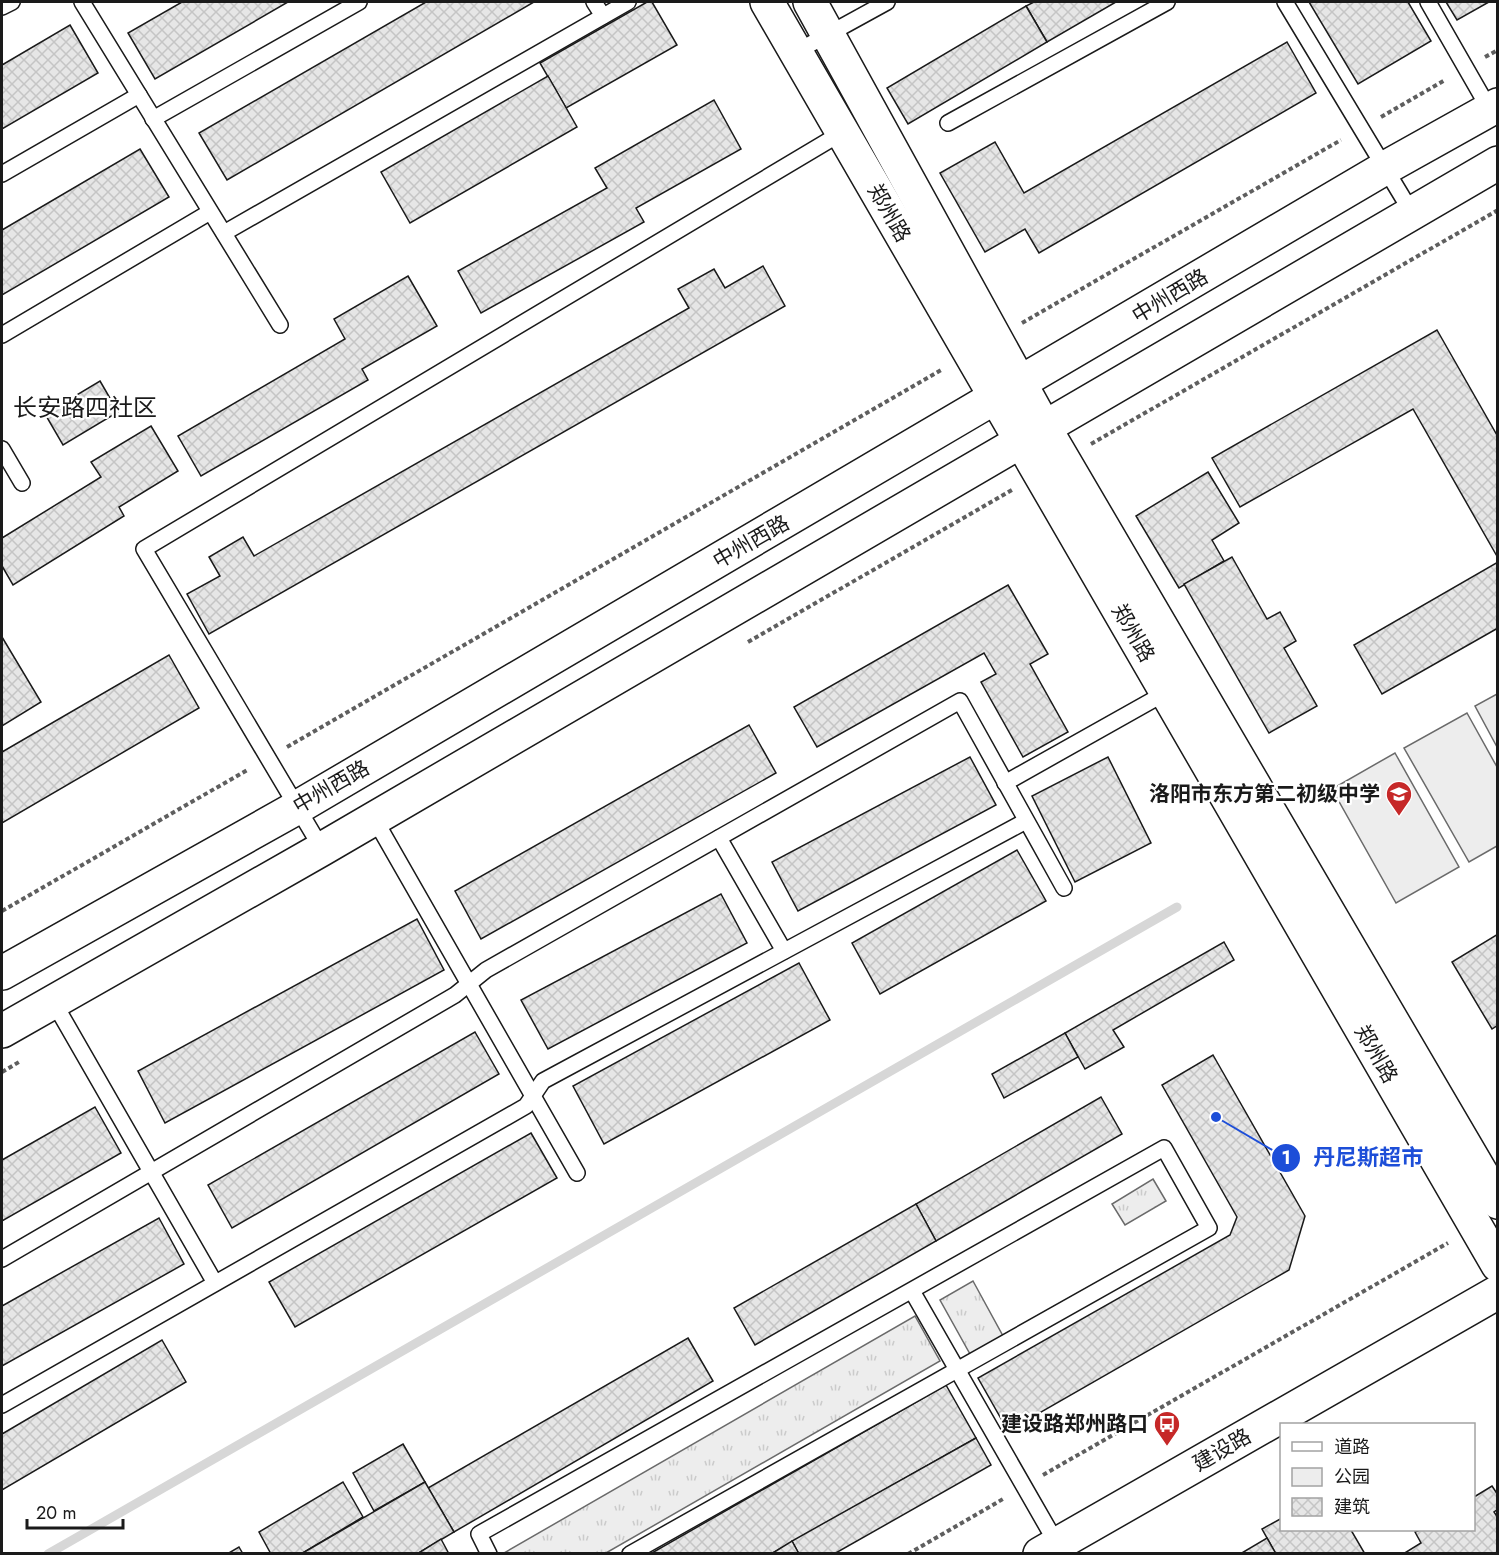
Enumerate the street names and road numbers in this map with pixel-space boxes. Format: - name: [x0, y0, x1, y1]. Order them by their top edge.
- street label: 郑州路: [860, 178, 918, 248]
- street label: 中州西路: [1126, 262, 1214, 330]
- street label: 中州西路: [707, 508, 795, 576]
- street label: 郑州路: [1104, 598, 1162, 668]
- street label: 中州西路: [287, 753, 375, 821]
- street label: 郑州路: [1347, 1019, 1405, 1089]
- street label: 建设路: [1187, 1421, 1257, 1479]

